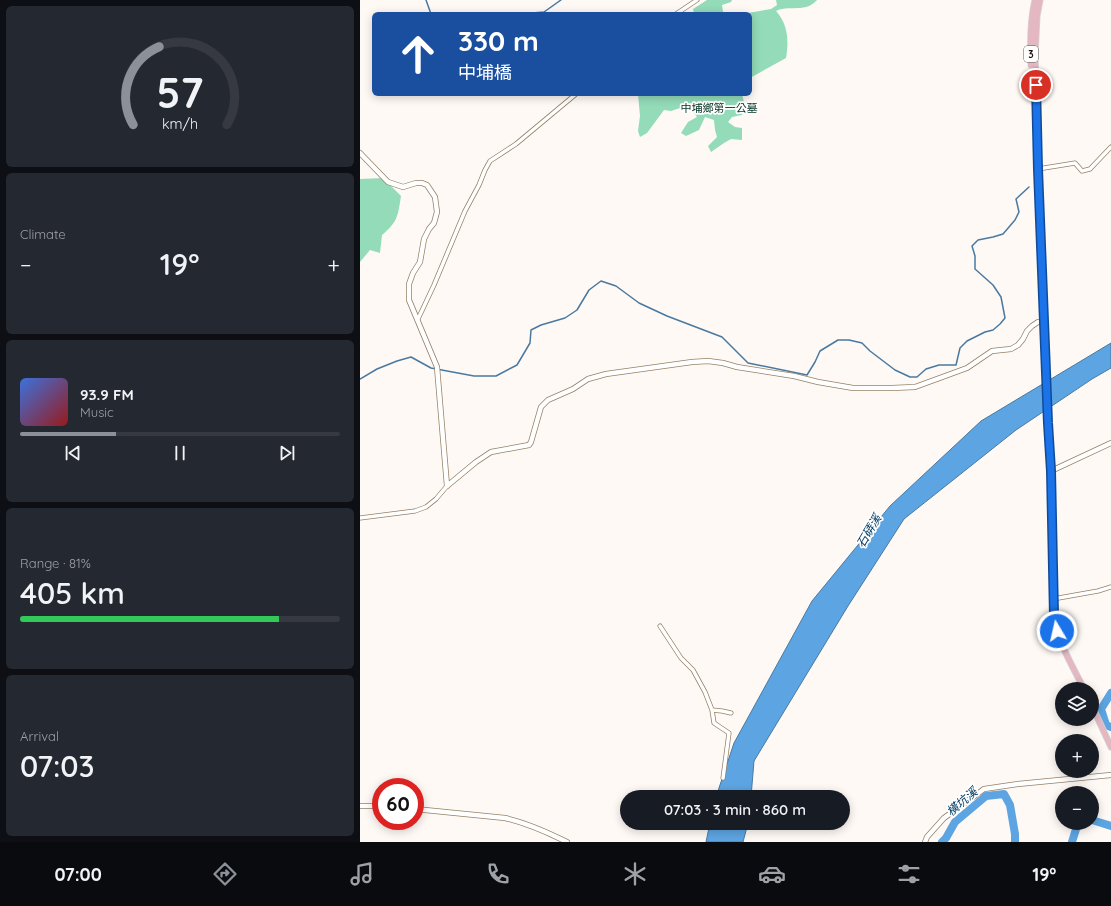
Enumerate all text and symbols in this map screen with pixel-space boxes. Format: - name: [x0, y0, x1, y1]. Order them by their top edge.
- text: 330 m: [458, 23, 539, 58]
- icon: ahead: [392, 28, 444, 80]
- road number: 3: [1024, 46, 1038, 62]
- text: 中埔橋: [458, 61, 512, 84]
- text: 57: [157, 65, 203, 117]
- pin: [1019, 68, 1053, 102]
- icon: arrive: [1025, 74, 1047, 96]
- park label: 中埔鄉第一公墓: [681, 101, 758, 115]
- text: km/h: [162, 114, 198, 132]
- text: Climate: [20, 226, 66, 242]
- text: 19°: [160, 245, 199, 283]
- text: −: [20, 251, 31, 279]
- text: +: [328, 251, 340, 279]
- text: 93.9 FM: [80, 385, 134, 404]
- text: Music: [80, 404, 114, 420]
- icon: previous: [62, 442, 84, 464]
- icon: pause: [169, 442, 191, 464]
- icon: next: [276, 442, 298, 464]
- water label: 石硦溪: [853, 510, 885, 550]
- text: Range · 81%: [20, 555, 91, 571]
- text: 405 km: [20, 574, 125, 612]
- position arrow: [1036, 610, 1078, 652]
- map controls: [1055, 682, 1099, 830]
- button: layers: [1055, 682, 1099, 726]
- text: Arrival: [20, 728, 59, 744]
- button: +: [1055, 734, 1099, 778]
- text: 07:03: [20, 747, 95, 785]
- speed limit sign: 60: [372, 778, 424, 830]
- water label: 橫坑溪: [943, 783, 982, 819]
- button: −: [1055, 786, 1099, 830]
- text: 07:03 · 3 min · 860 m: [664, 800, 806, 819]
- icon: directions: [211, 860, 239, 888]
- icon: music: [348, 860, 376, 888]
- icon: phone: [484, 860, 512, 888]
- icon: climate: [621, 860, 649, 888]
- icon: car: [758, 860, 786, 888]
- icon: filters: [895, 860, 923, 888]
- text: 07:00: [54, 863, 102, 886]
- text: 19°: [1032, 863, 1056, 886]

